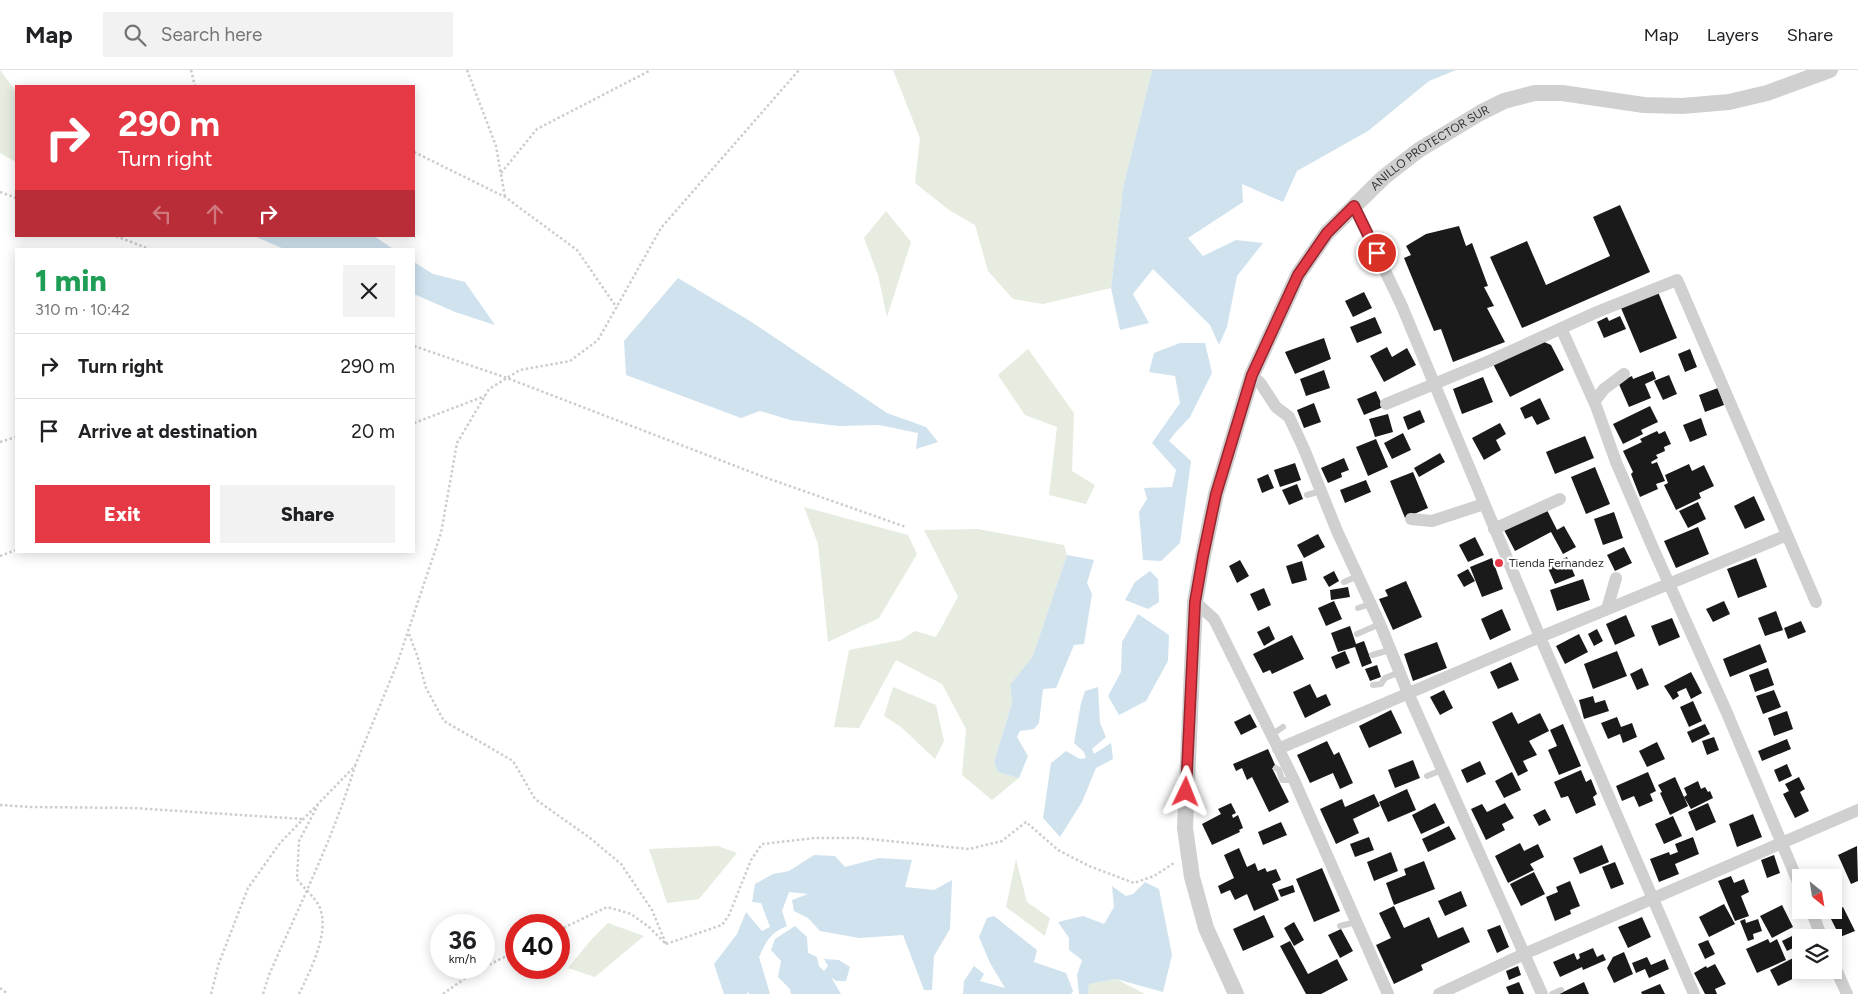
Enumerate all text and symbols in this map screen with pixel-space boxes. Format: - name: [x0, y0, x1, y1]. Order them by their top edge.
- search box: [103, 12, 453, 57]
- text: Map: [25, 20, 73, 49]
- icon: search: [121, 21, 149, 49]
- text: Search here: [161, 23, 262, 46]
- text: Map: [1644, 24, 1679, 46]
- text: Layers: [1707, 24, 1759, 46]
- text: Share: [1787, 24, 1833, 46]
- street label: ANILLO PROTECTOR SUR: [1368, 102, 1492, 193]
- text: 290 m: [118, 103, 220, 145]
- icon: right: [35, 105, 100, 170]
- text: Turn right: [118, 145, 213, 172]
- icon: left: [148, 200, 176, 228]
- icon: ahead: [201, 200, 229, 228]
- icon: right: [254, 200, 282, 228]
- pin: [1356, 232, 1398, 274]
- icon: arrive: [1363, 239, 1391, 267]
- text: 1 min: [35, 262, 107, 299]
- button: close: [343, 265, 395, 317]
- text: 310 m · 10:42: [35, 300, 130, 319]
- icon: right: [35, 352, 63, 380]
- text: Turn right: [78, 355, 164, 378]
- text: 290 m: [341, 355, 395, 378]
- icon: arrive: [35, 417, 63, 445]
- text: Arrive at destination: [78, 420, 257, 443]
- text: 20 m: [351, 420, 395, 443]
- button: Exit: [35, 485, 210, 543]
- button: Share: [220, 485, 395, 543]
- place label: Tienda Fernandez: [1509, 556, 1604, 570]
- marker: Tienda Fernandez: [1493, 557, 1505, 569]
- position arrow: [1159, 765, 1211, 817]
- north arrow: [1792, 869, 1842, 919]
- map controls: [1792, 869, 1842, 979]
- speed limit sign: 40: [505, 914, 570, 979]
- text: 36: [448, 925, 477, 955]
- button: layers: [1792, 929, 1842, 979]
- text: km/h: [449, 952, 476, 966]

